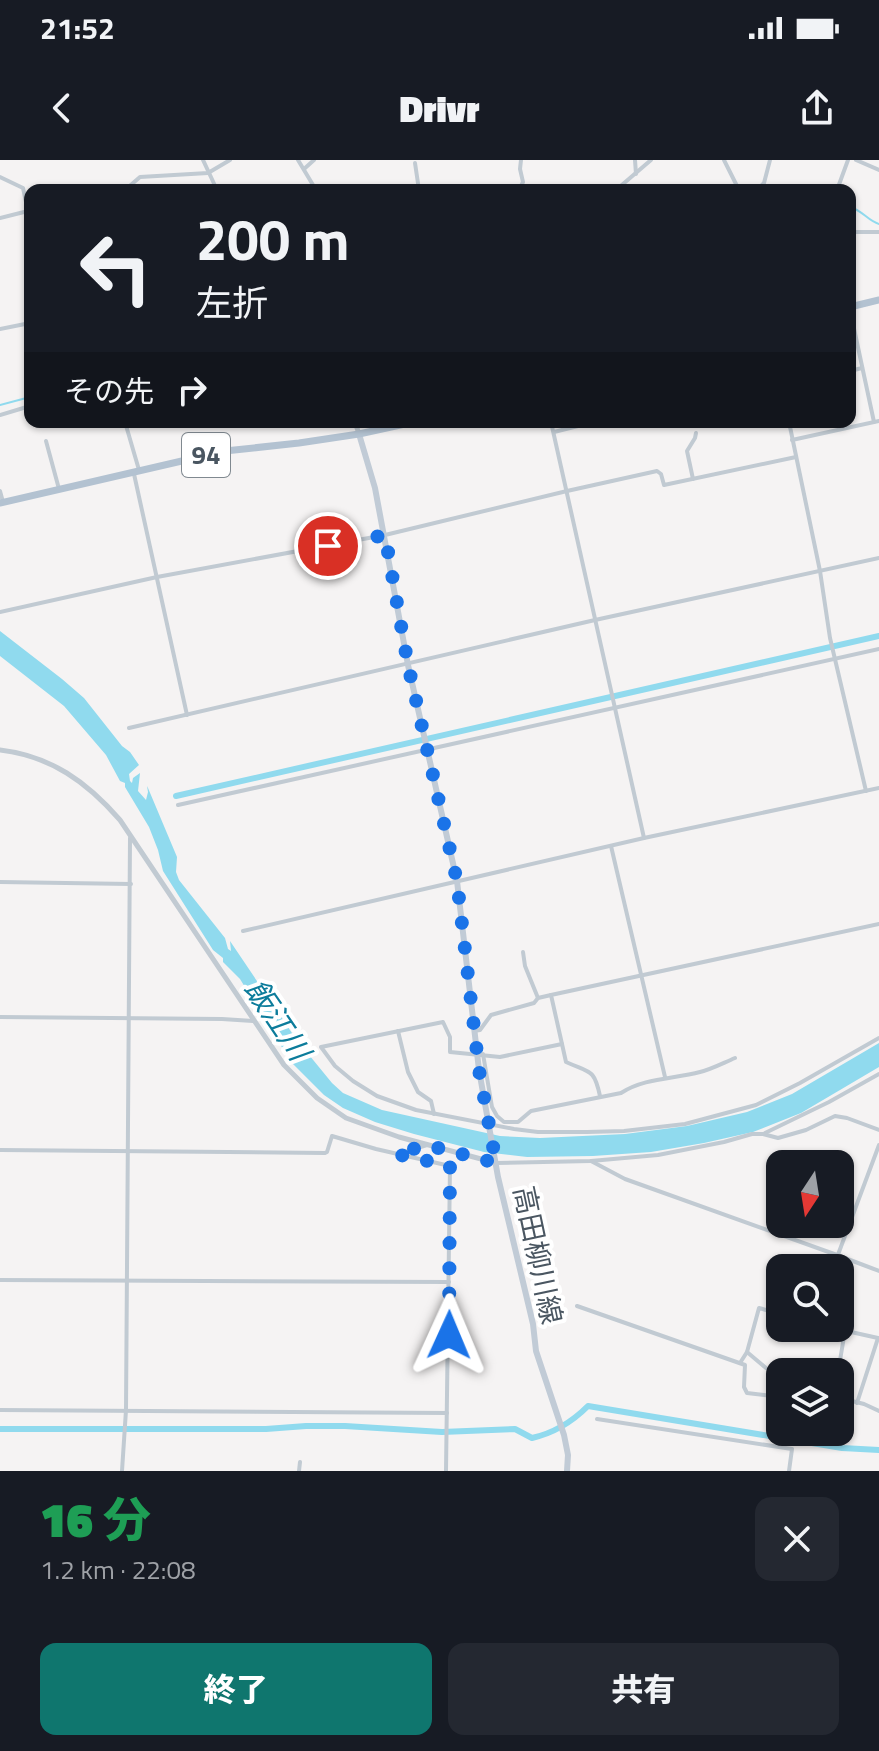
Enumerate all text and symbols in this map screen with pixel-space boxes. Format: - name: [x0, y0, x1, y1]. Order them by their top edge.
- text: 21:52: [40, 5, 115, 51]
- text: Drivr: [400, 81, 479, 136]
- icon: back: [40, 86, 84, 130]
- icon: share: [795, 86, 839, 130]
- text: 200 m: [196, 197, 349, 282]
- icon: left: [64, 216, 168, 320]
- text: 左折: [196, 275, 268, 330]
- text: その先: [64, 368, 154, 414]
- icon: right: [170, 368, 214, 412]
- road number: 94: [182, 433, 230, 477]
- pin: [294, 512, 362, 580]
- icon: arrive: [306, 524, 350, 568]
- water label: 飯江川: [234, 969, 324, 1072]
- north arrow: [766, 1150, 854, 1238]
- map controls: [766, 1150, 854, 1446]
- street label: 高田柳川線: [503, 1182, 574, 1328]
- button: search: [766, 1254, 854, 1342]
- position arrow: [407, 1293, 491, 1377]
- button: layers: [766, 1358, 854, 1446]
- text: 16 分: [40, 1483, 151, 1556]
- button: close: [755, 1497, 839, 1581]
- text: 1.2 km · 22:08: [40, 1550, 196, 1589]
- button: 終了: [40, 1643, 432, 1735]
- button: 共有: [448, 1643, 839, 1735]

